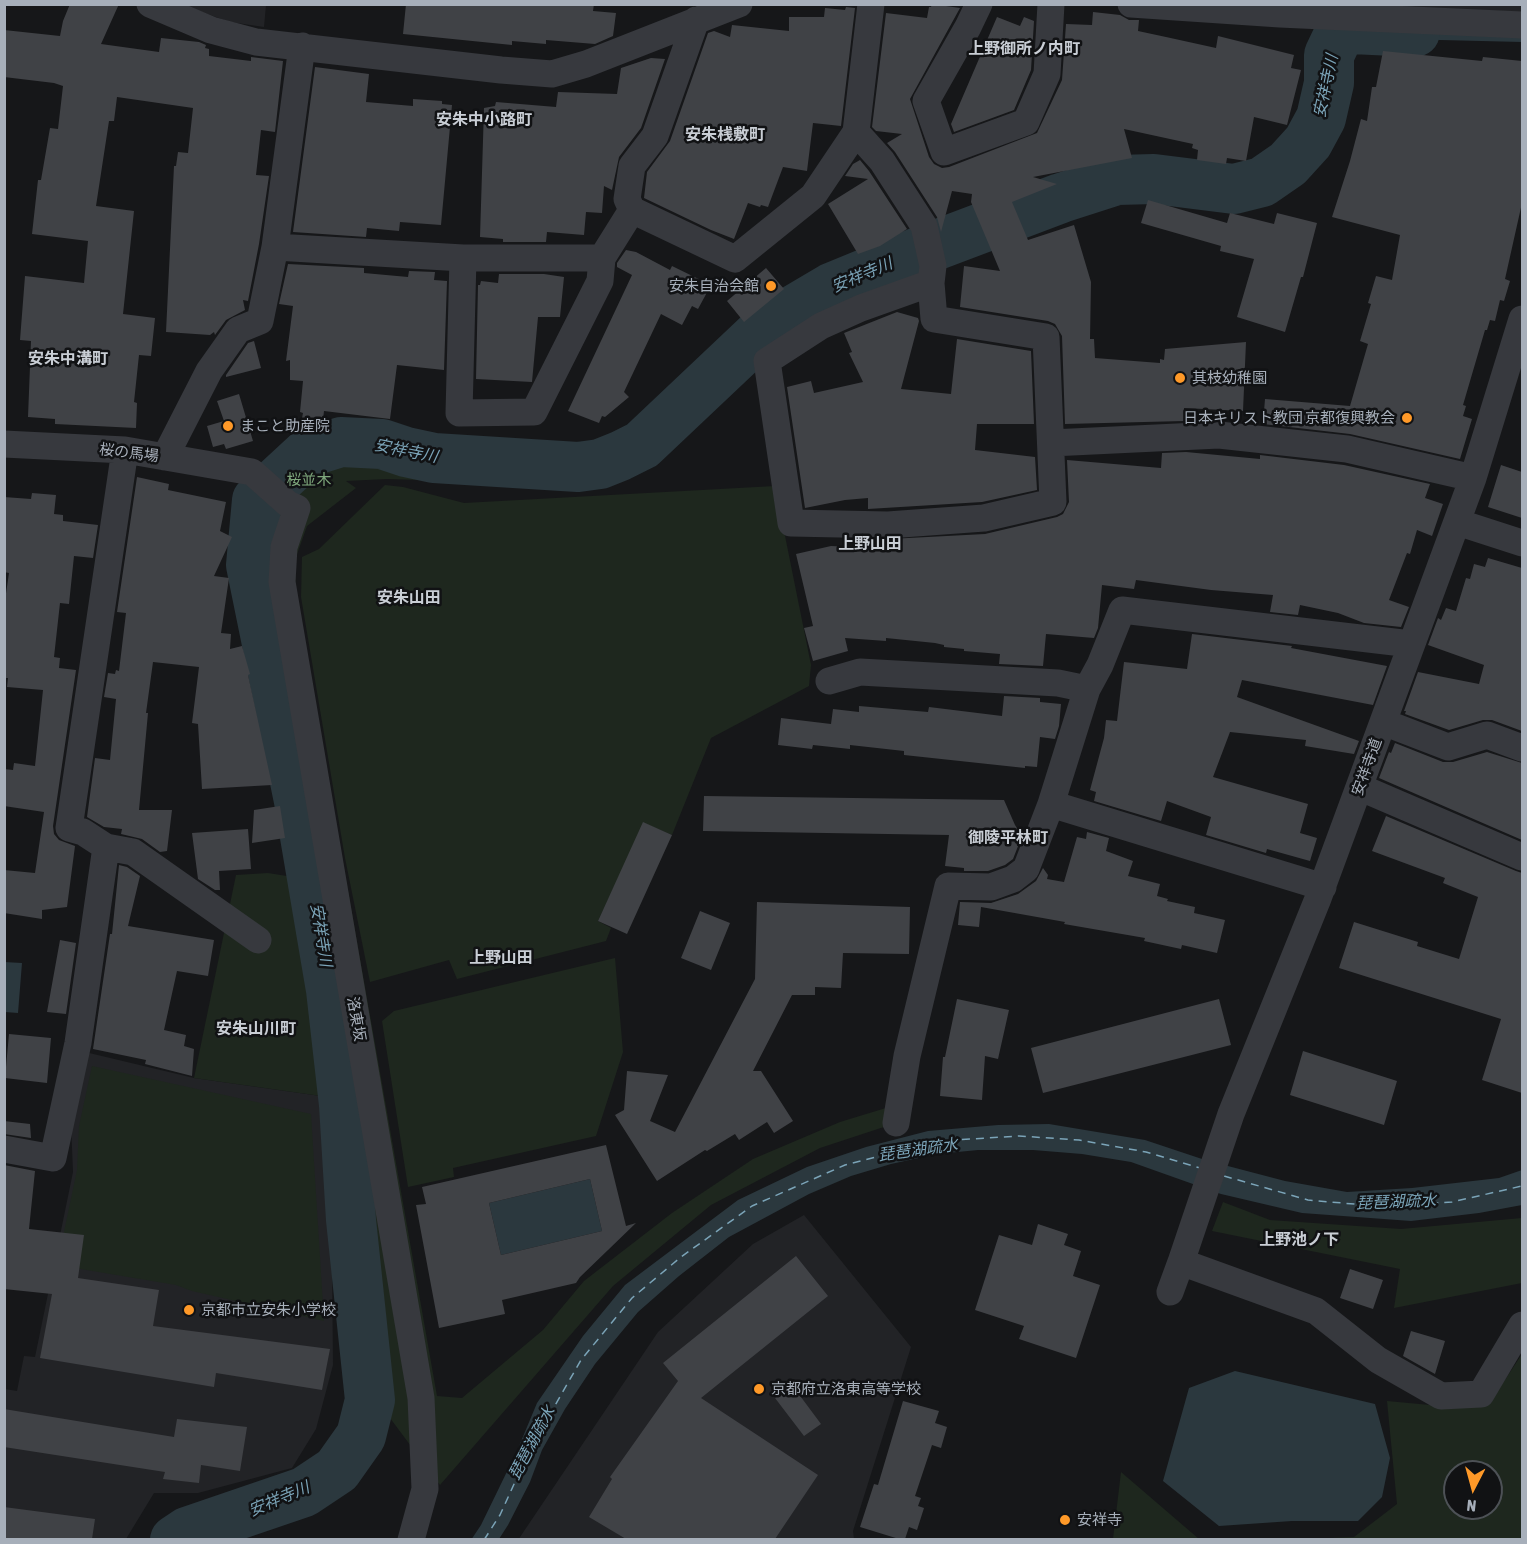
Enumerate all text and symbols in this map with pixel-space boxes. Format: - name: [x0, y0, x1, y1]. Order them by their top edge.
- district label: 上野御所ノ内町: [968, 39, 1080, 59]
- water label: 安祥寺川: [1310, 53, 1342, 119]
- district label: 安朱中小路町: [436, 110, 532, 130]
- district label: 安朱桟敷町: [685, 125, 765, 145]
- water label: 安祥寺川: [829, 254, 895, 296]
- place label: 安朱自治会館: [669, 277, 759, 295]
- marker: 安朱自治会館: [764, 279, 778, 293]
- district label: 安朱中溝町: [28, 349, 108, 369]
- place label: 其枝幼稚園: [1192, 369, 1267, 387]
- marker: 其枝幼稚園: [1173, 371, 1187, 385]
- place label: 日本キリスト教団 京都復興教会: [1183, 409, 1395, 427]
- marker: 日本キリスト教団 京都復興教会: [1400, 411, 1414, 425]
- place label: まこと助産院: [240, 417, 330, 435]
- marker: まこと助産院: [221, 419, 235, 433]
- water label: 安祥寺川: [373, 435, 439, 467]
- street label: 桜の馬場: [98, 440, 160, 466]
- park label: 桜並木: [287, 471, 331, 489]
- district label: 上野山田: [838, 534, 902, 554]
- district label: 安朱山田: [377, 588, 441, 608]
- street label: 安祥寺道: [1348, 736, 1386, 798]
- district label: 御陵平林町: [968, 828, 1048, 848]
- water label: 安祥寺川: [307, 902, 335, 968]
- district label: 上野山田: [469, 948, 533, 968]
- street label: 洛東坂: [343, 995, 369, 1043]
- district label: 安朱山川町: [216, 1019, 296, 1039]
- water label: 琵琶湖疏水: [877, 1135, 959, 1165]
- water label: 琵琶湖疏水: [1356, 1191, 1436, 1213]
- district label: 上野池ノ下: [1259, 1230, 1339, 1250]
- place label: 京都市立安朱小学校: [201, 1301, 336, 1319]
- marker: 京都市立安朱小学校: [182, 1303, 196, 1317]
- place label: 京都府立洛東高等学校: [771, 1380, 921, 1398]
- marker: 京都府立洛東高等学校: [752, 1382, 766, 1396]
- water label: 琵琶湖疏水: [505, 1403, 559, 1483]
- north arrow: [1443, 1460, 1503, 1520]
- water label: 安祥寺川: [246, 1478, 312, 1520]
- text: N: [1466, 1496, 1477, 1515]
- place label: 安祥寺: [1077, 1511, 1122, 1529]
- marker: 安祥寺: [1058, 1513, 1072, 1527]

